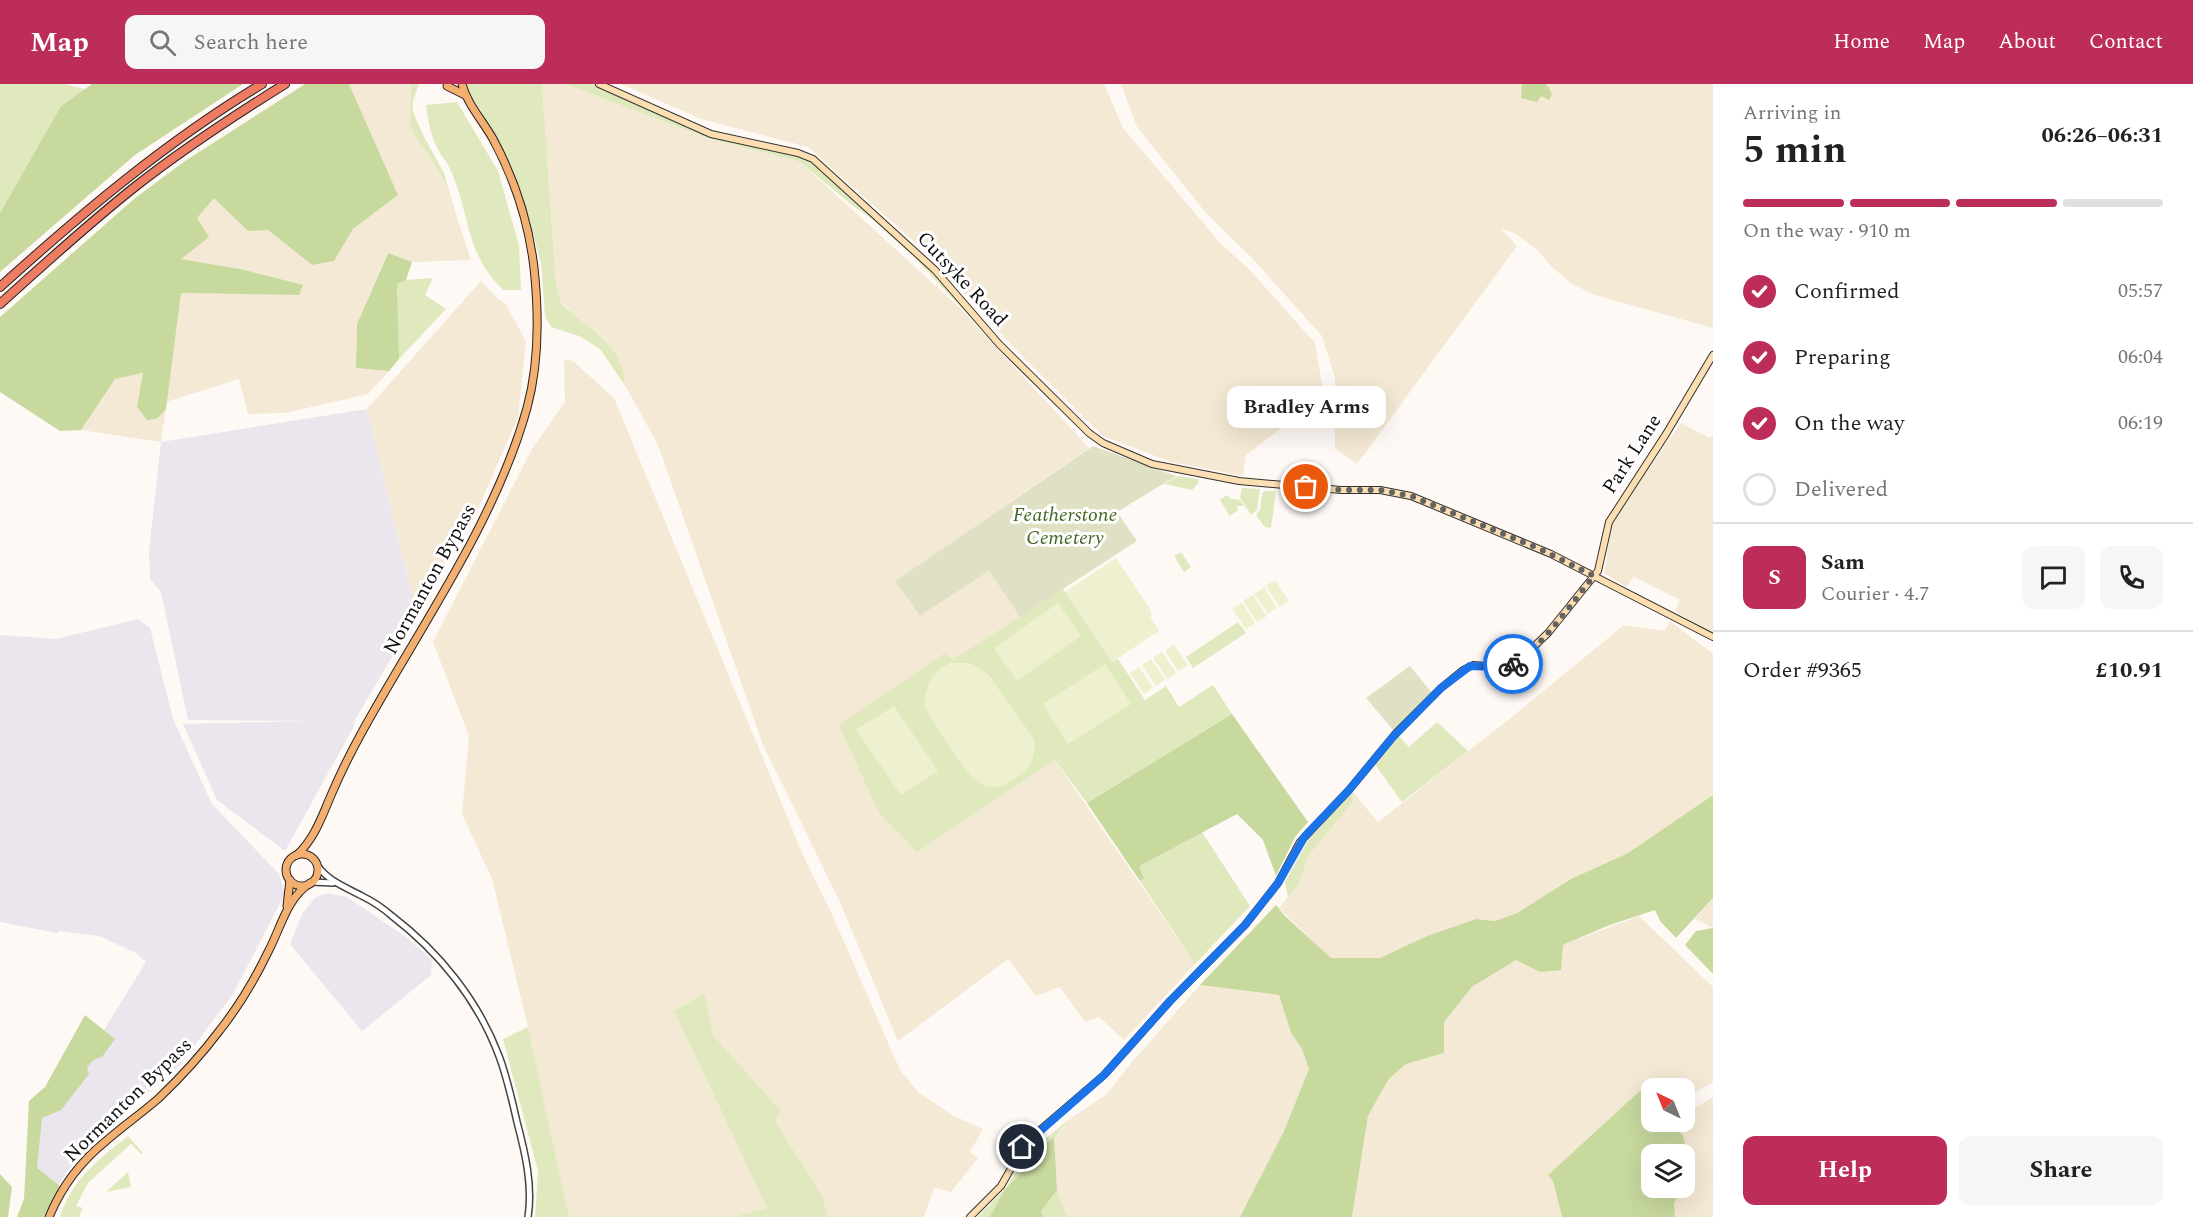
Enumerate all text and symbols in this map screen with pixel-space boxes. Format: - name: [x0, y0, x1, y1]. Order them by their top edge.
- search box: [125, 15, 545, 69]
- text: Map: [30, 21, 89, 64]
- icon: search: [146, 26, 179, 59]
- text: Search here: [194, 26, 308, 59]
- text: Home: [1833, 26, 1890, 58]
- text: Map: [1923, 26, 1965, 58]
- text: About: [1998, 26, 2056, 58]
- text: Contact: [2089, 26, 2163, 58]
- text: Arriving in: [1743, 98, 1841, 128]
- text: 06:26–06:31: [2041, 119, 2163, 152]
- text: 5 min: [1743, 121, 1847, 180]
- text: On the way · 910 m: [1743, 216, 1911, 246]
- street label: Cutsyke Road: [910, 224, 1014, 334]
- icon: check: [1743, 275, 1776, 308]
- text: Confirmed: [1794, 275, 1900, 308]
- text: 05:57: [2118, 276, 2163, 306]
- icon: check: [1743, 341, 1776, 374]
- text: Preparing: [1794, 341, 1891, 374]
- text: 06:04: [2118, 342, 2163, 372]
- callout: Bradley Arms: [1226, 385, 1386, 427]
- text: Bradley Arms: [1243, 392, 1370, 422]
- icon: check: [1743, 407, 1776, 440]
- text: On the way: [1794, 407, 1905, 440]
- street label: Park Lane: [1595, 408, 1669, 500]
- text: 06:19: [2118, 408, 2163, 438]
- pin: [1280, 461, 1331, 512]
- icon: bag: [1289, 470, 1322, 503]
- text: Delivered: [1794, 473, 1888, 506]
- street label: Normanton Bypass: [376, 498, 484, 660]
- park label: Featherstone Cemetery: [1013, 500, 1117, 553]
- text: Sam: [1821, 546, 1865, 579]
- button: chat: [2022, 546, 2085, 609]
- button: phone: [2100, 546, 2163, 609]
- text: S: [1768, 561, 1781, 594]
- text: Courier · 4.7: [1821, 579, 1929, 609]
- courier: [1483, 634, 1543, 694]
- icon: bike: [1497, 648, 1530, 681]
- text: Order #9365: [1743, 654, 1862, 687]
- text: £10.91: [2095, 654, 2163, 687]
- street label: Normanton Bypass: [57, 1031, 199, 1169]
- north arrow: [1641, 1078, 1695, 1132]
- map controls: [1641, 1078, 1695, 1198]
- pin: [996, 1121, 1047, 1172]
- icon: home: [1005, 1130, 1038, 1163]
- button: Help: [1743, 1136, 1947, 1205]
- button: Share: [1959, 1136, 2163, 1205]
- button: layers: [1641, 1144, 1695, 1198]

